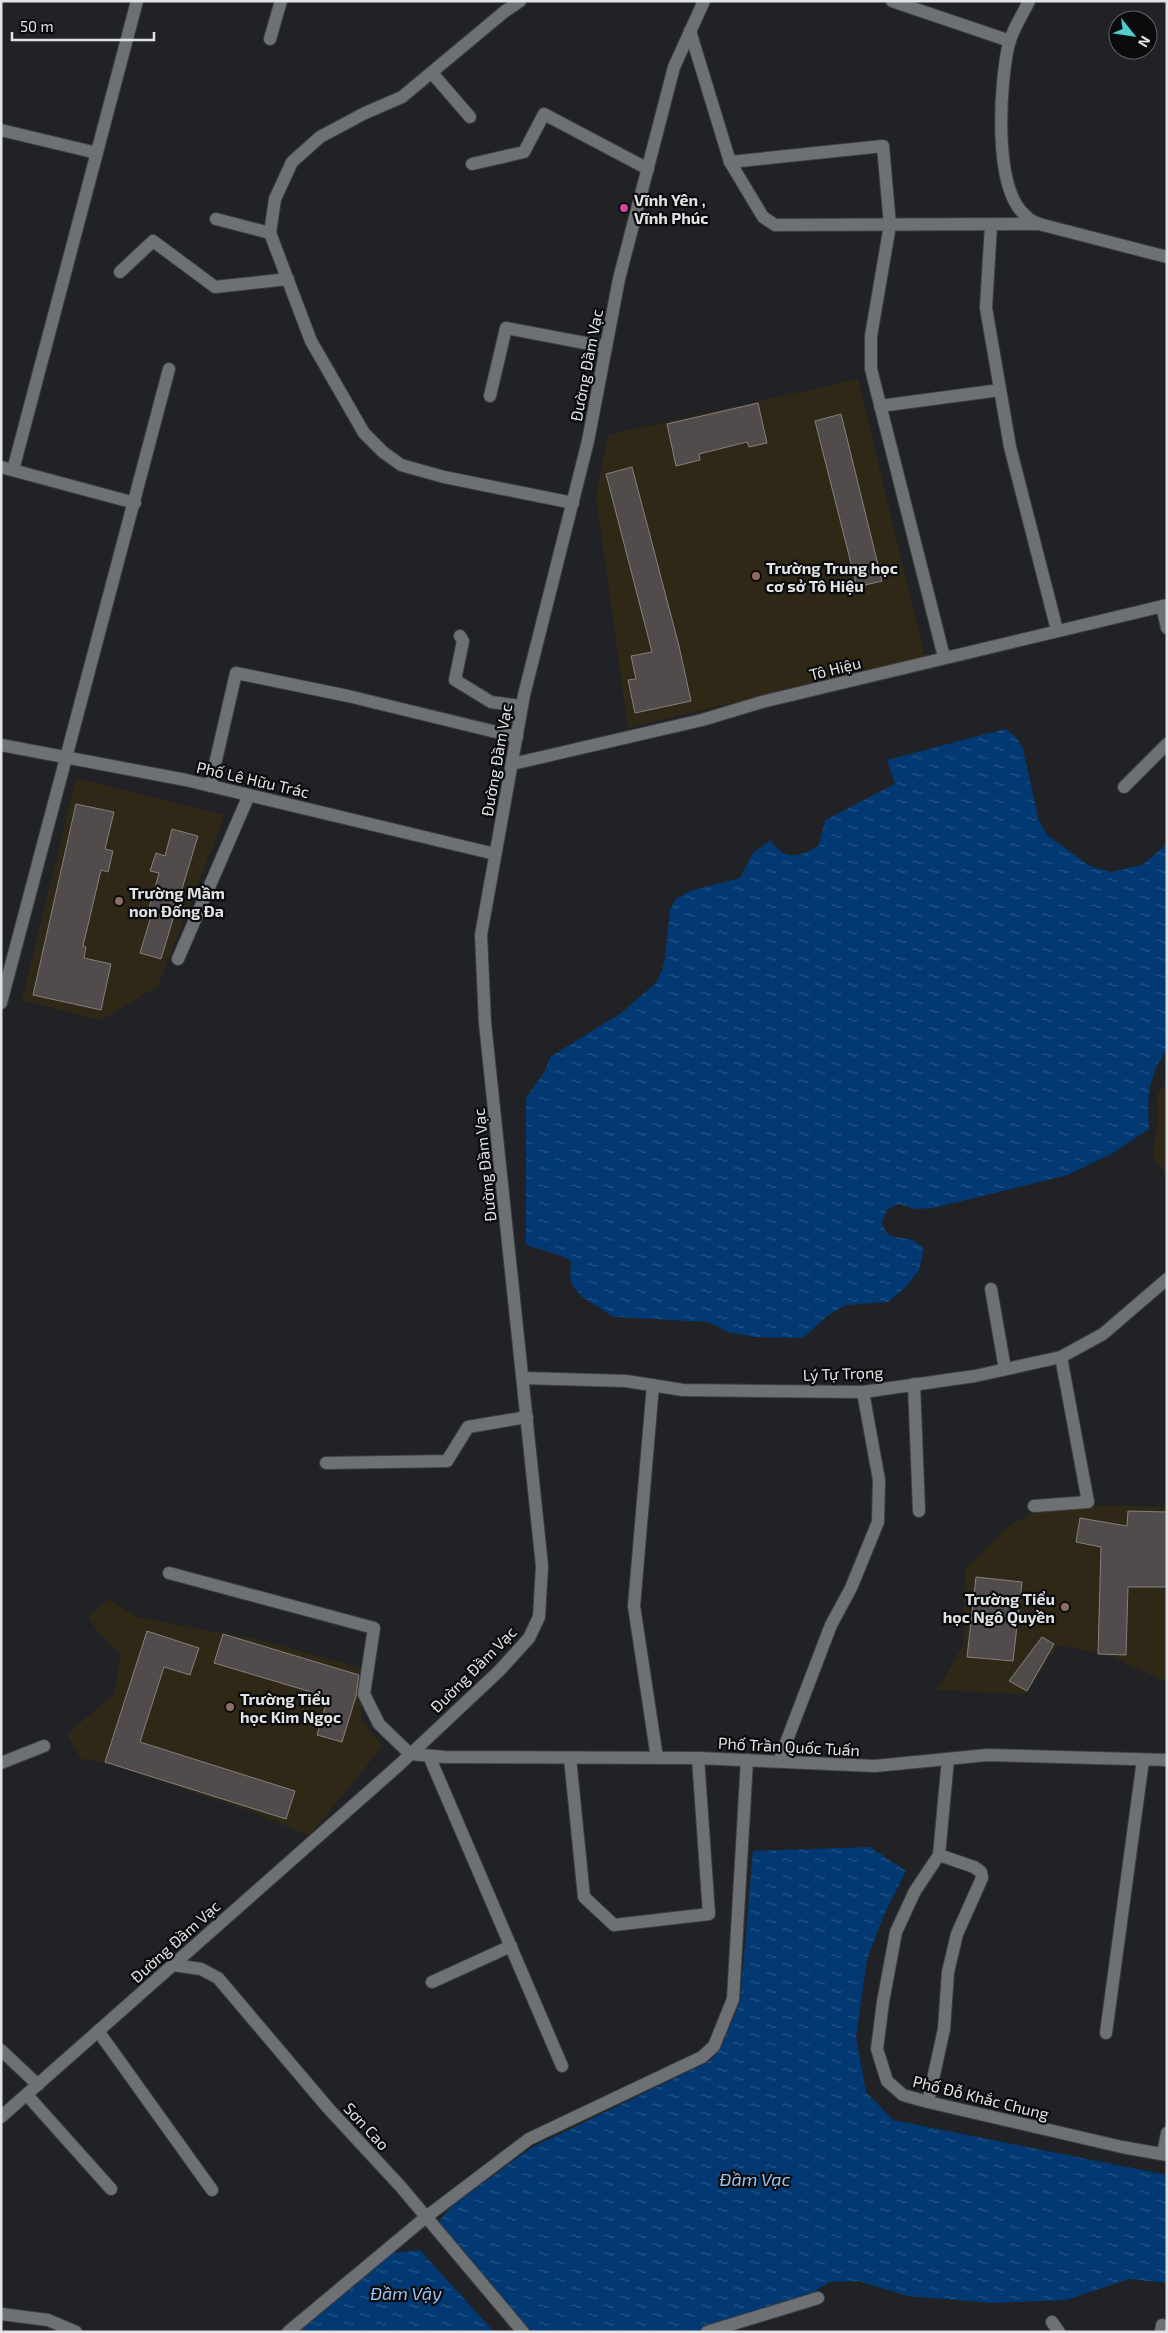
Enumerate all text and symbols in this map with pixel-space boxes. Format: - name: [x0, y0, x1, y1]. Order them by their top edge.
- scale bar: [12, 10, 155, 42]
- north arrow: [1108, 10, 1158, 60]
- text: 50 m: [20, 17, 54, 35]
- text: N: [1135, 33, 1155, 50]
- place label: Vĩnh Yên , Vĩnh Phúc: [634, 190, 709, 227]
- marker: Vĩnh Yên , Vĩnh Phúc: [618, 202, 630, 214]
- street label: Đường Đầm Vạc: [566, 307, 606, 423]
- place label: Trường Trung học cơ sở Tô Hiệu: [766, 558, 898, 595]
- marker: Trường Trung học cơ sở Tô Hiệu: [750, 570, 762, 582]
- street label: Tô Hiệu: [807, 652, 863, 684]
- street label: Đường Đầm Vạc: [477, 702, 515, 818]
- street label: Phố Lê Hữu Trác: [195, 757, 311, 801]
- place label: Trường Mầm non Đống Đa: [129, 883, 225, 920]
- marker: Trường Mầm non Đống Đa: [113, 895, 125, 907]
- street label: Đường Đầm Vạc: [469, 1107, 499, 1223]
- street label: Lý Tự Trọng: [803, 1362, 884, 1384]
- place label: Trường Tiểu học Ngô Quyền: [943, 1589, 1055, 1627]
- marker: Trường Tiểu học Ngô Quyền: [1059, 1601, 1071, 1613]
- street label: Đường Đầm Vạc: [426, 1622, 520, 1716]
- place label: Trường Tiểu học Kim Ngọc: [240, 1689, 341, 1726]
- marker: Trường Tiểu học Kim Ngọc: [224, 1701, 236, 1713]
- street label: Phố Trần Quốc Tuấn: [718, 1733, 860, 1760]
- street label: Đường Đầm Vạc: [126, 1896, 224, 1986]
- street label: Phố Đỗ Khắc Chung: [911, 2071, 1051, 2123]
- street label: Sơn Cao: [340, 2098, 394, 2154]
- water label: Đầm Vạc: [720, 2168, 791, 2190]
- water label: Đầm Vậy: [370, 2282, 442, 2304]

